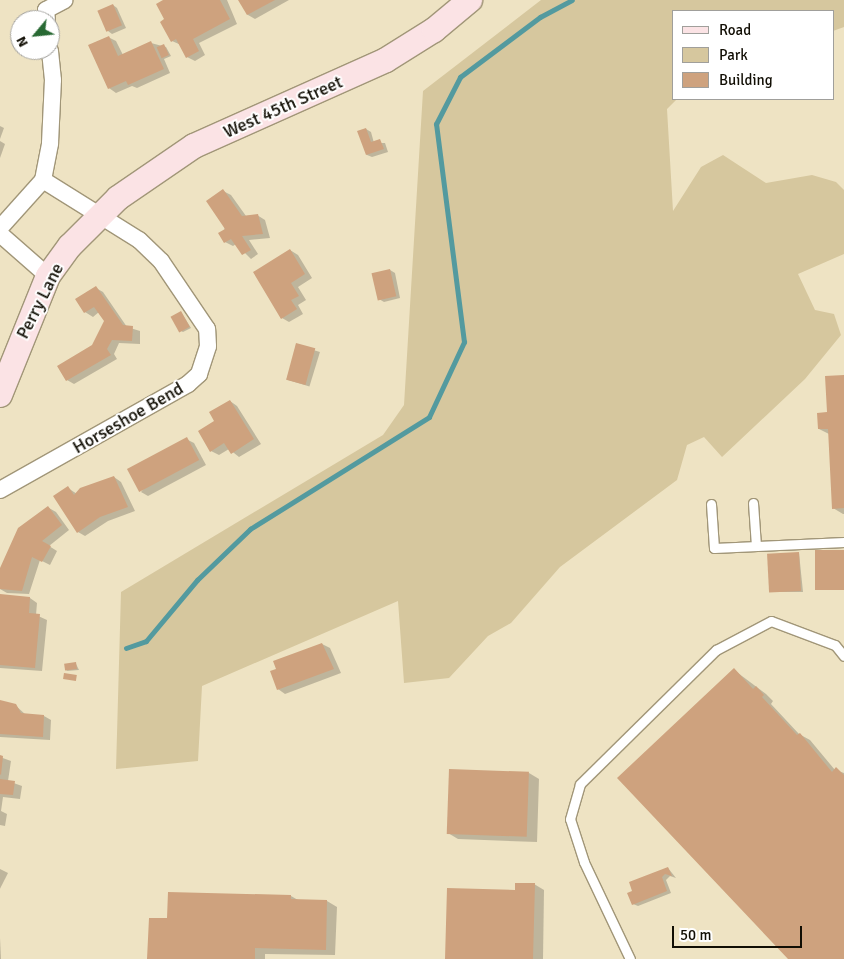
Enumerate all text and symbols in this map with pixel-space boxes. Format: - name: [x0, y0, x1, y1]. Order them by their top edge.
- north arrow: [10, 10, 60, 60]
- legend: [672, 10, 834, 100]
- text: Road: [719, 21, 751, 39]
- text: N: [12, 34, 32, 50]
- text: Park: [719, 46, 748, 64]
- street label: West 45th Street: [220, 71, 346, 143]
- text: Building: [719, 71, 773, 89]
- street label: Perry Lane: [12, 260, 68, 342]
- street label: Horseshoe Bend: [69, 378, 187, 458]
- scale bar: [674, 916, 804, 948]
- text: 50 m: [680, 926, 711, 944]

